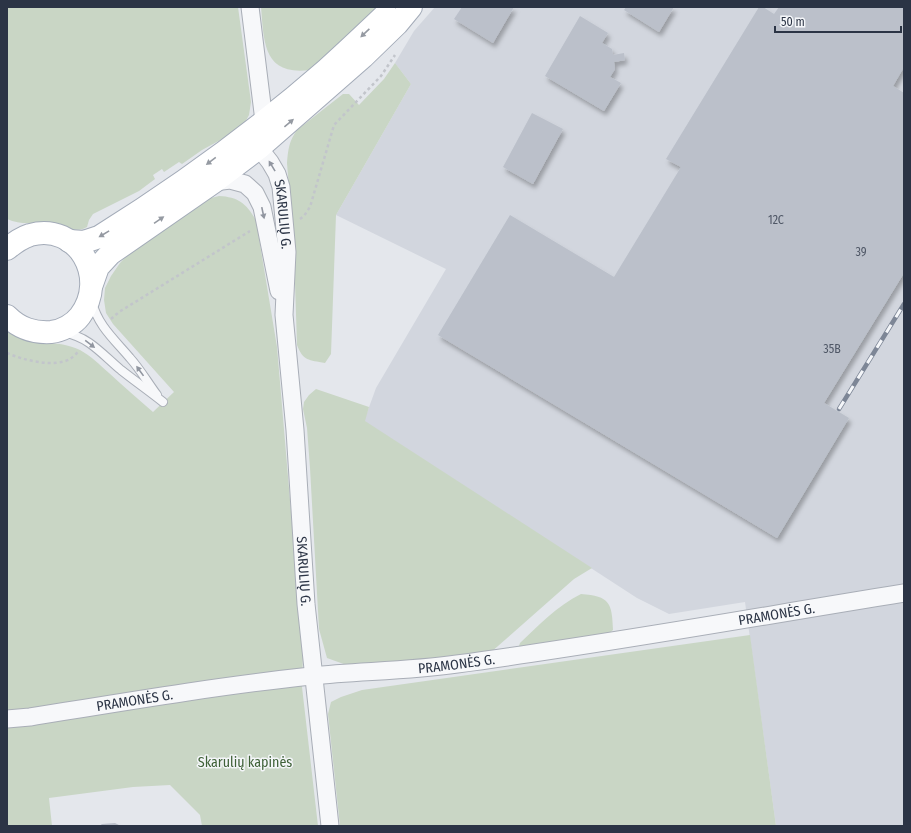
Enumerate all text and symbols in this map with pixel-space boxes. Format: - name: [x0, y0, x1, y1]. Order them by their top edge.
- scale bar: [775, 8, 901, 34]
- text: 50 m: [781, 15, 805, 29]
- one-way arrow: [360, 29, 370, 38]
- one-way arrow: [283, 119, 294, 128]
- one-way arrow: [206, 157, 217, 165]
- one-way arrow: [268, 161, 276, 171]
- street label: SKARULIŲ G.: [271, 177, 295, 250]
- one-way arrow: [261, 207, 267, 219]
- house number: 12C: [768, 213, 784, 227]
- one-way arrow: [154, 216, 164, 224]
- one-way arrow: [99, 230, 109, 238]
- house number: 39: [855, 245, 867, 259]
- one-way arrow: [85, 340, 96, 349]
- house number: 35B: [823, 342, 841, 356]
- one-way arrow: [136, 365, 144, 376]
- street label: SKARULIŲ G.: [293, 536, 315, 607]
- street label: PRAMONĖS G.: [737, 599, 816, 629]
- street label: PRAMONĖS G.: [417, 650, 496, 677]
- street label: PRAMONĖS G.: [95, 686, 174, 715]
- park label: Skarulių kapinės: [198, 754, 292, 771]

